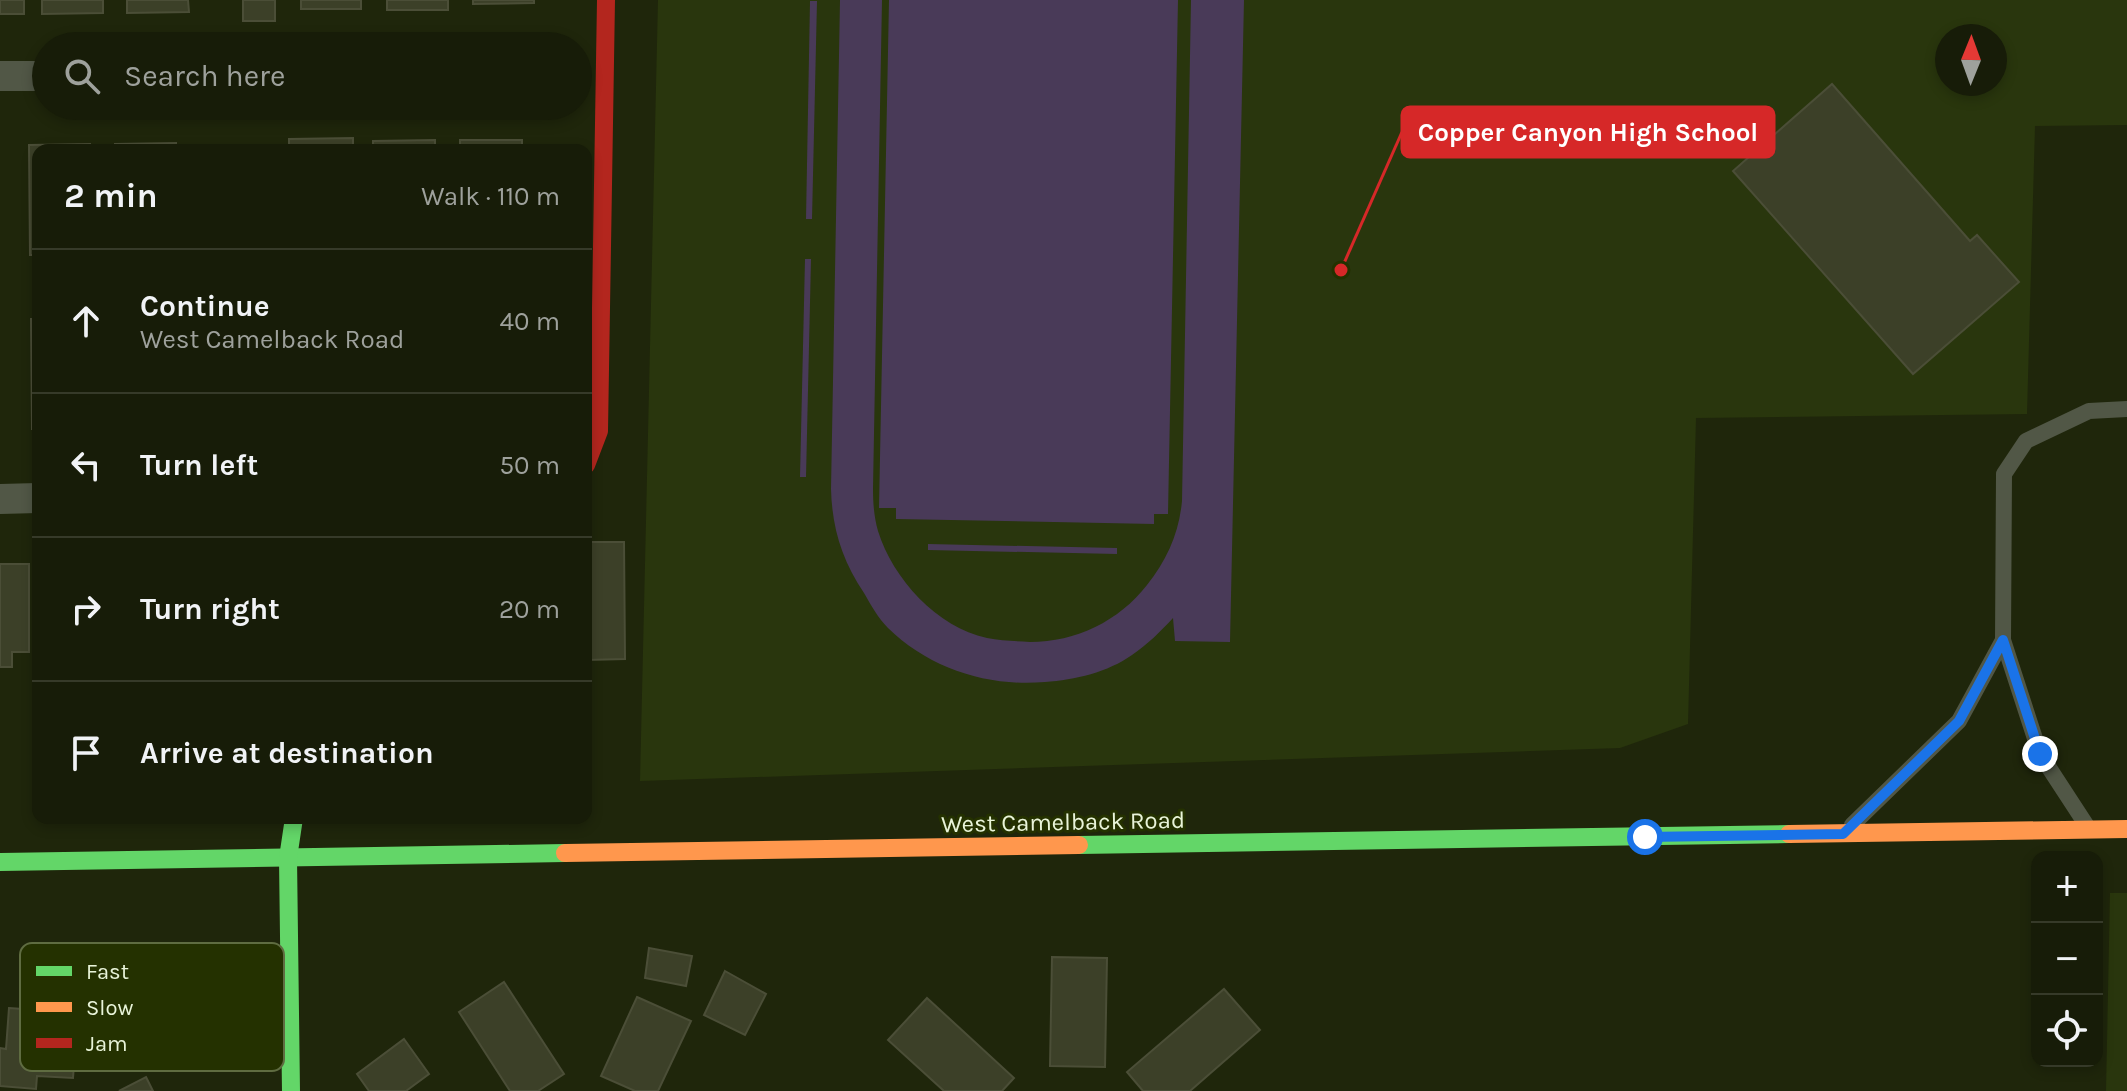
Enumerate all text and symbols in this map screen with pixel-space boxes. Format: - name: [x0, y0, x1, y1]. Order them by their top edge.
- north arrow: [1935, 24, 2007, 96]
- search box: [32, 32, 592, 120]
- icon: search: [60, 54, 104, 98]
- text: Search here: [124, 58, 285, 94]
- callout: Copper Canyon High School: [1402, 107, 1774, 157]
- text: Copper Canyon High School: [1418, 117, 1758, 148]
- text: 2 min: [64, 176, 158, 216]
- text: Walk · 110 m: [421, 181, 560, 212]
- text: Continue: [140, 288, 270, 324]
- icon: ahead: [64, 299, 108, 343]
- text: 40 m: [500, 306, 560, 337]
- text: West Camelback Road: [140, 324, 404, 355]
- icon: left: [64, 443, 108, 487]
- text: Turn left: [140, 447, 258, 483]
- text: 50 m: [499, 450, 560, 481]
- icon: right: [64, 587, 108, 631]
- text: Turn right: [140, 591, 280, 627]
- text: 20 m: [499, 594, 560, 625]
- icon: arrive: [64, 731, 108, 775]
- text: Arrive at destination: [140, 735, 434, 771]
- route end: [2022, 736, 2058, 772]
- street label: West Camelback Road: [941, 806, 1185, 838]
- route start: [1627, 819, 1663, 855]
- map controls: [2031, 851, 2103, 1067]
- button: +: [2031, 851, 2103, 923]
- button: −: [2031, 923, 2103, 995]
- legend: [20, 943, 284, 1071]
- text: Fast: [86, 959, 129, 985]
- text: Slow: [86, 995, 133, 1021]
- button: locate: [2031, 995, 2103, 1067]
- text: Jam: [86, 1031, 128, 1057]

